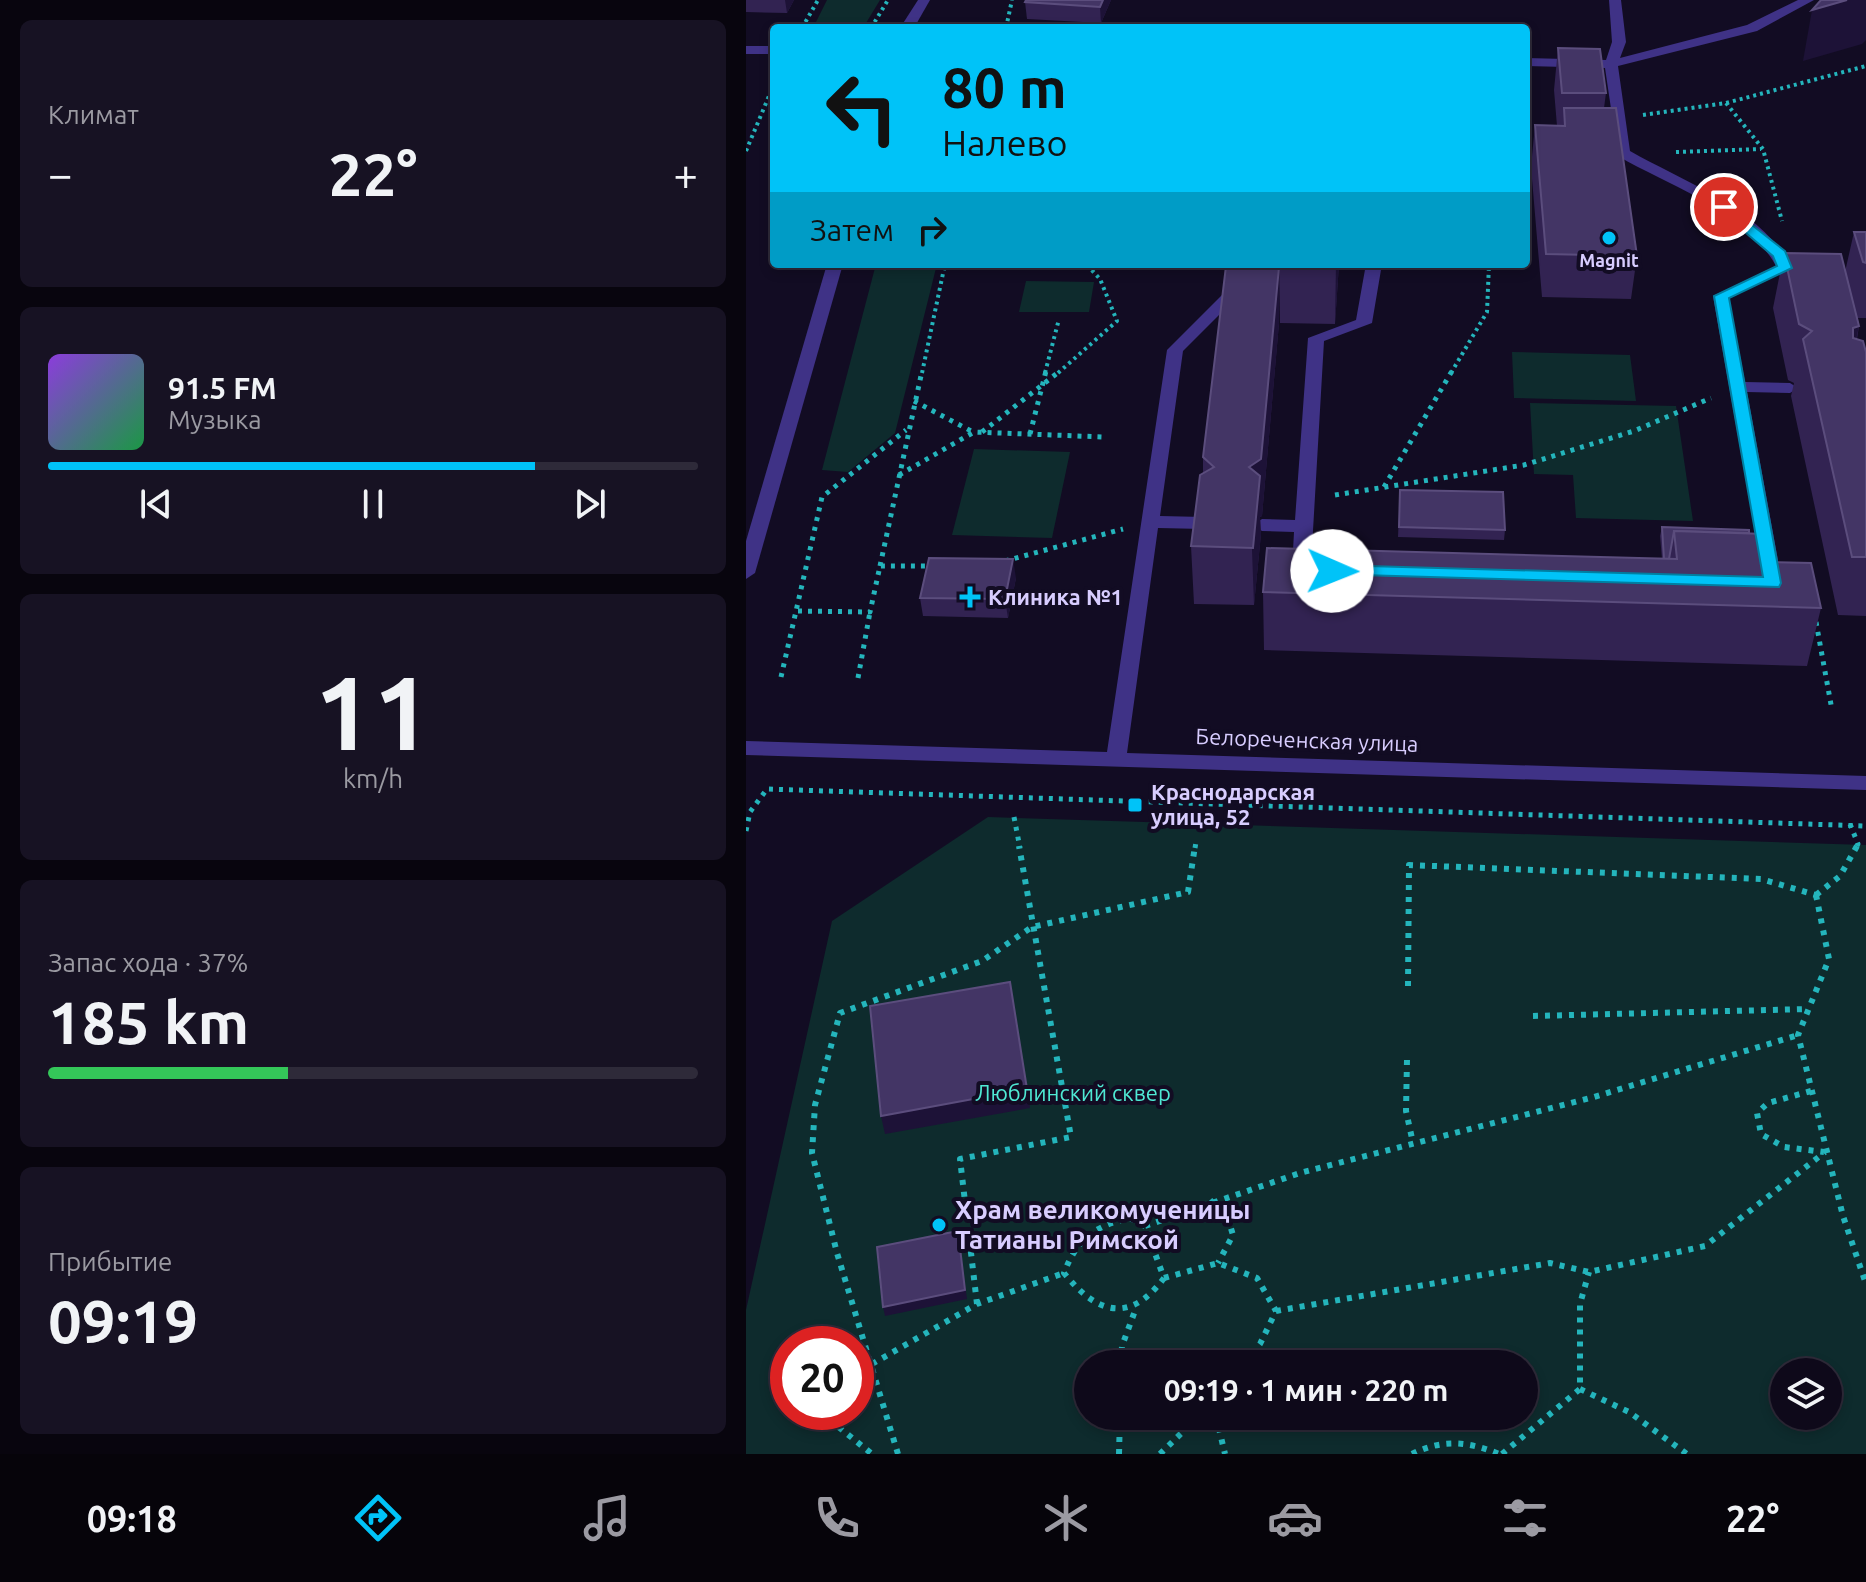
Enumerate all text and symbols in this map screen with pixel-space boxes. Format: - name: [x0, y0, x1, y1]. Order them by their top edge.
- icon: left: [810, 56, 914, 160]
- text: 80 m: [942, 56, 1067, 119]
- text: Климат: [48, 100, 139, 129]
- text: Налево: [942, 122, 1067, 163]
- text: 22°: [329, 140, 417, 207]
- text: −: [48, 149, 73, 198]
- text: +: [673, 149, 698, 198]
- pin: [1690, 173, 1758, 241]
- icon: arrive: [1702, 185, 1746, 229]
- icon: right: [910, 208, 954, 252]
- text: Затем: [810, 213, 894, 247]
- marker: Magnit: [1600, 229, 1618, 247]
- place label: Magnit: [1579, 250, 1639, 270]
- text: 91.5 FM: [168, 371, 277, 405]
- text: Музыка: [168, 405, 262, 434]
- icon: previous: [134, 482, 178, 526]
- icon: pause: [351, 482, 395, 526]
- icon: next: [568, 482, 612, 526]
- position arrow: [1290, 529, 1374, 613]
- place label: Клиника №1: [988, 584, 1123, 609]
- marker: Клиника №1: [959, 586, 981, 608]
- text: 11: [314, 653, 432, 770]
- street label: Белореченская улица: [1195, 723, 1419, 756]
- text: km/h: [343, 764, 403, 793]
- place label: Краснодарская улица, 52: [1151, 779, 1315, 829]
- marker: Краснодарская улица, 52: [1126, 796, 1144, 814]
- text: Запас хода · 37%: [48, 948, 248, 977]
- text: 185 km: [48, 988, 249, 1055]
- park label: Люблинский сквер: [975, 1080, 1171, 1105]
- place label: Храм великомученицы Татианы Римской: [955, 1195, 1251, 1254]
- marker: Храм великомученицы Татианы Римской: [930, 1216, 948, 1234]
- text: Прибытие: [48, 1247, 172, 1276]
- text: 09:19: [48, 1287, 198, 1354]
- speed limit sign: 20: [770, 1326, 874, 1430]
- map controls: [1770, 1358, 1842, 1430]
- button: layers: [1770, 1358, 1842, 1430]
- text: 09:19 · 1 мин · 220 m: [1164, 1373, 1448, 1407]
- icon: directions: [350, 1490, 406, 1546]
- icon: music: [579, 1490, 635, 1546]
- icon: phone: [809, 1490, 865, 1546]
- icon: climate: [1038, 1490, 1094, 1546]
- icon: car: [1267, 1490, 1323, 1546]
- icon: filters: [1497, 1490, 1553, 1546]
- text: 09:18: [87, 1498, 177, 1539]
- text: 22°: [1726, 1498, 1779, 1539]

